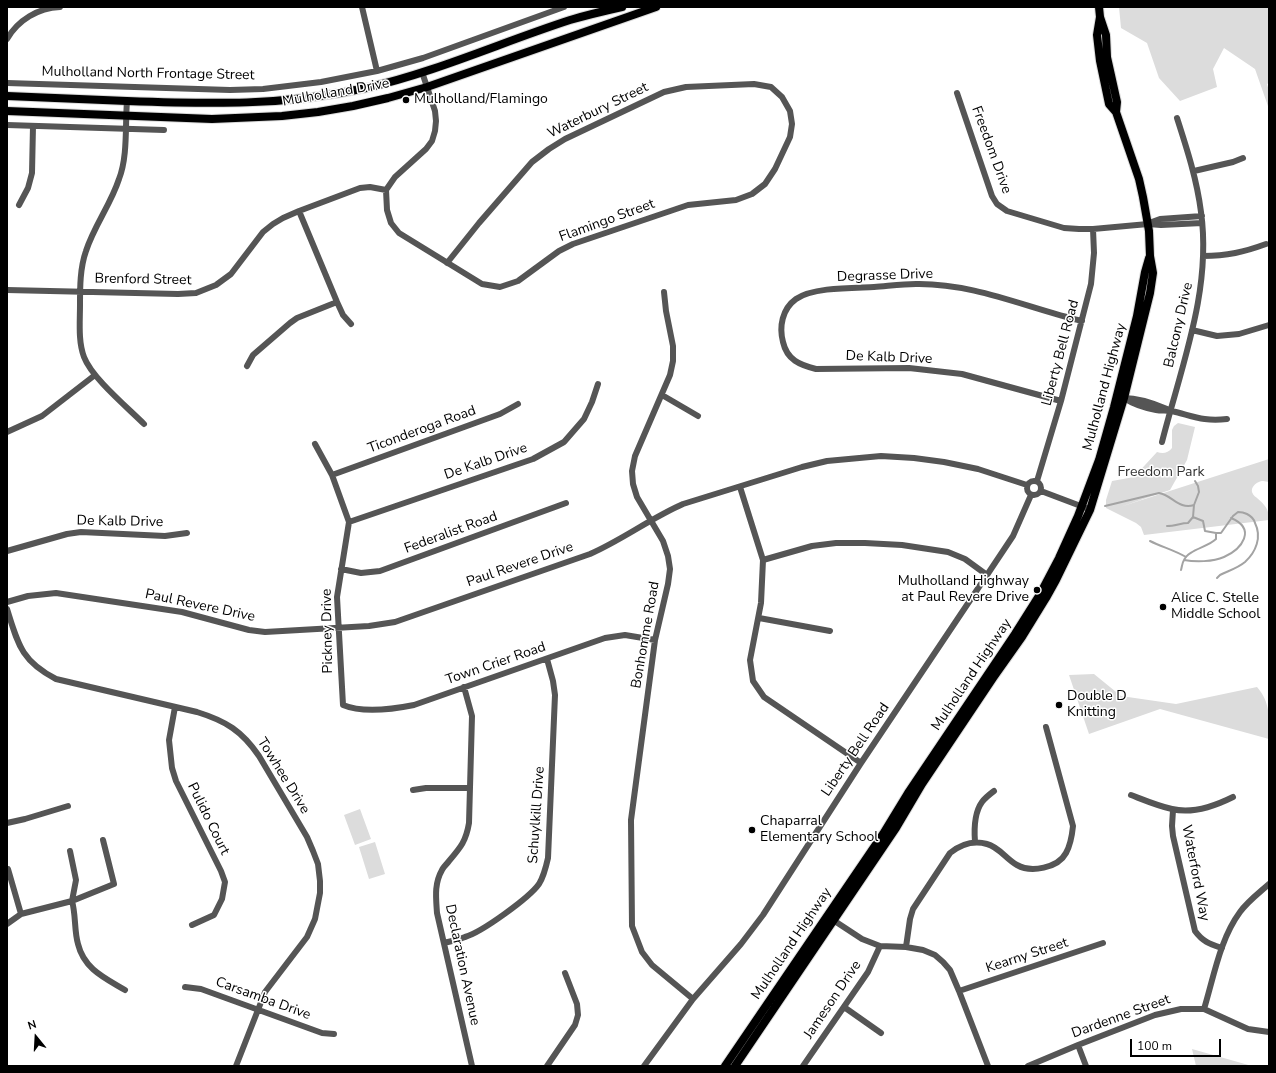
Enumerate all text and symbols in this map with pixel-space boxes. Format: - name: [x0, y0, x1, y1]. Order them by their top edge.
- street label: Mulholland North Frontage Street: [41, 64, 255, 84]
- street label: Mulholland Drive: [281, 75, 391, 111]
- street label: Waterbury Street: [545, 79, 651, 143]
- place label: Mulholland/Flamingo: [414, 92, 548, 108]
- marker: Mulholland/Flamingo: [401, 95, 411, 105]
- street label: Freedom Drive: [967, 104, 1015, 196]
- street label: Flamingo Street: [557, 196, 657, 246]
- street label: Degrasse Drive: [837, 266, 933, 286]
- street label: Brenford Street: [94, 271, 192, 289]
- street label: Balcony Drive: [1161, 281, 1197, 369]
- street label: Liberty Bell Road: [1039, 298, 1083, 408]
- street label: Mulholland Highway: [1080, 321, 1130, 453]
- street label: De Kalb Drive: [845, 348, 933, 368]
- street label: Ticonderoga Road: [366, 403, 478, 457]
- street label: De Kalb Drive: [442, 440, 530, 484]
- park label: Freedom Park: [1118, 465, 1204, 481]
- street label: Federalist Road: [402, 508, 500, 558]
- street label: De Kalb Drive: [77, 513, 163, 531]
- street label: Paul Revere Drive: [464, 539, 576, 591]
- place label: Mulholland Highway at Paul Revere Drive: [898, 574, 1029, 606]
- street label: Bonhomme Road: [628, 580, 664, 690]
- marker: Mulholland Highway at Paul Revere Drive: [1032, 585, 1042, 595]
- street label: Paul Revere Drive: [144, 586, 256, 626]
- street label: Pickney Drive: [319, 588, 337, 674]
- place label: Alice C. Stelle Middle School: [1171, 591, 1260, 624]
- marker: Alice C. Stelle Middle School: [1158, 602, 1168, 612]
- street label: Mulholland Highway: [928, 616, 1016, 734]
- street label: Town Crier Road: [444, 639, 548, 689]
- place label: Double D Knitting: [1067, 689, 1127, 722]
- street label: Liberty Bell Road: [819, 700, 893, 800]
- marker: Double D Knitting: [1054, 700, 1064, 710]
- street label: Towhee Drive: [253, 735, 313, 817]
- street label: Schuylkill Drive: [525, 766, 549, 864]
- street label: Pulido Court: [183, 780, 233, 858]
- place label: Chaparral Elementary School: [760, 814, 878, 846]
- street label: Waterford Way: [1177, 823, 1213, 923]
- marker: Chaparral Elementary School: [747, 825, 757, 835]
- street label: Mulholland Highway: [748, 885, 836, 1003]
- street label: Declaration Avenue: [441, 903, 483, 1027]
- street label: Kearny Street: [984, 935, 1070, 977]
- street label: Jameson Drive: [801, 958, 865, 1042]
- street label: Carsamba Drive: [213, 974, 313, 1024]
- street label: Dardenne Street: [1070, 991, 1172, 1043]
- north arrow: [16, 1017, 56, 1057]
- text: N: [26, 1017, 38, 1034]
- scale bar: [1132, 1031, 1223, 1057]
- text: 100 m: [1137, 1038, 1172, 1054]

